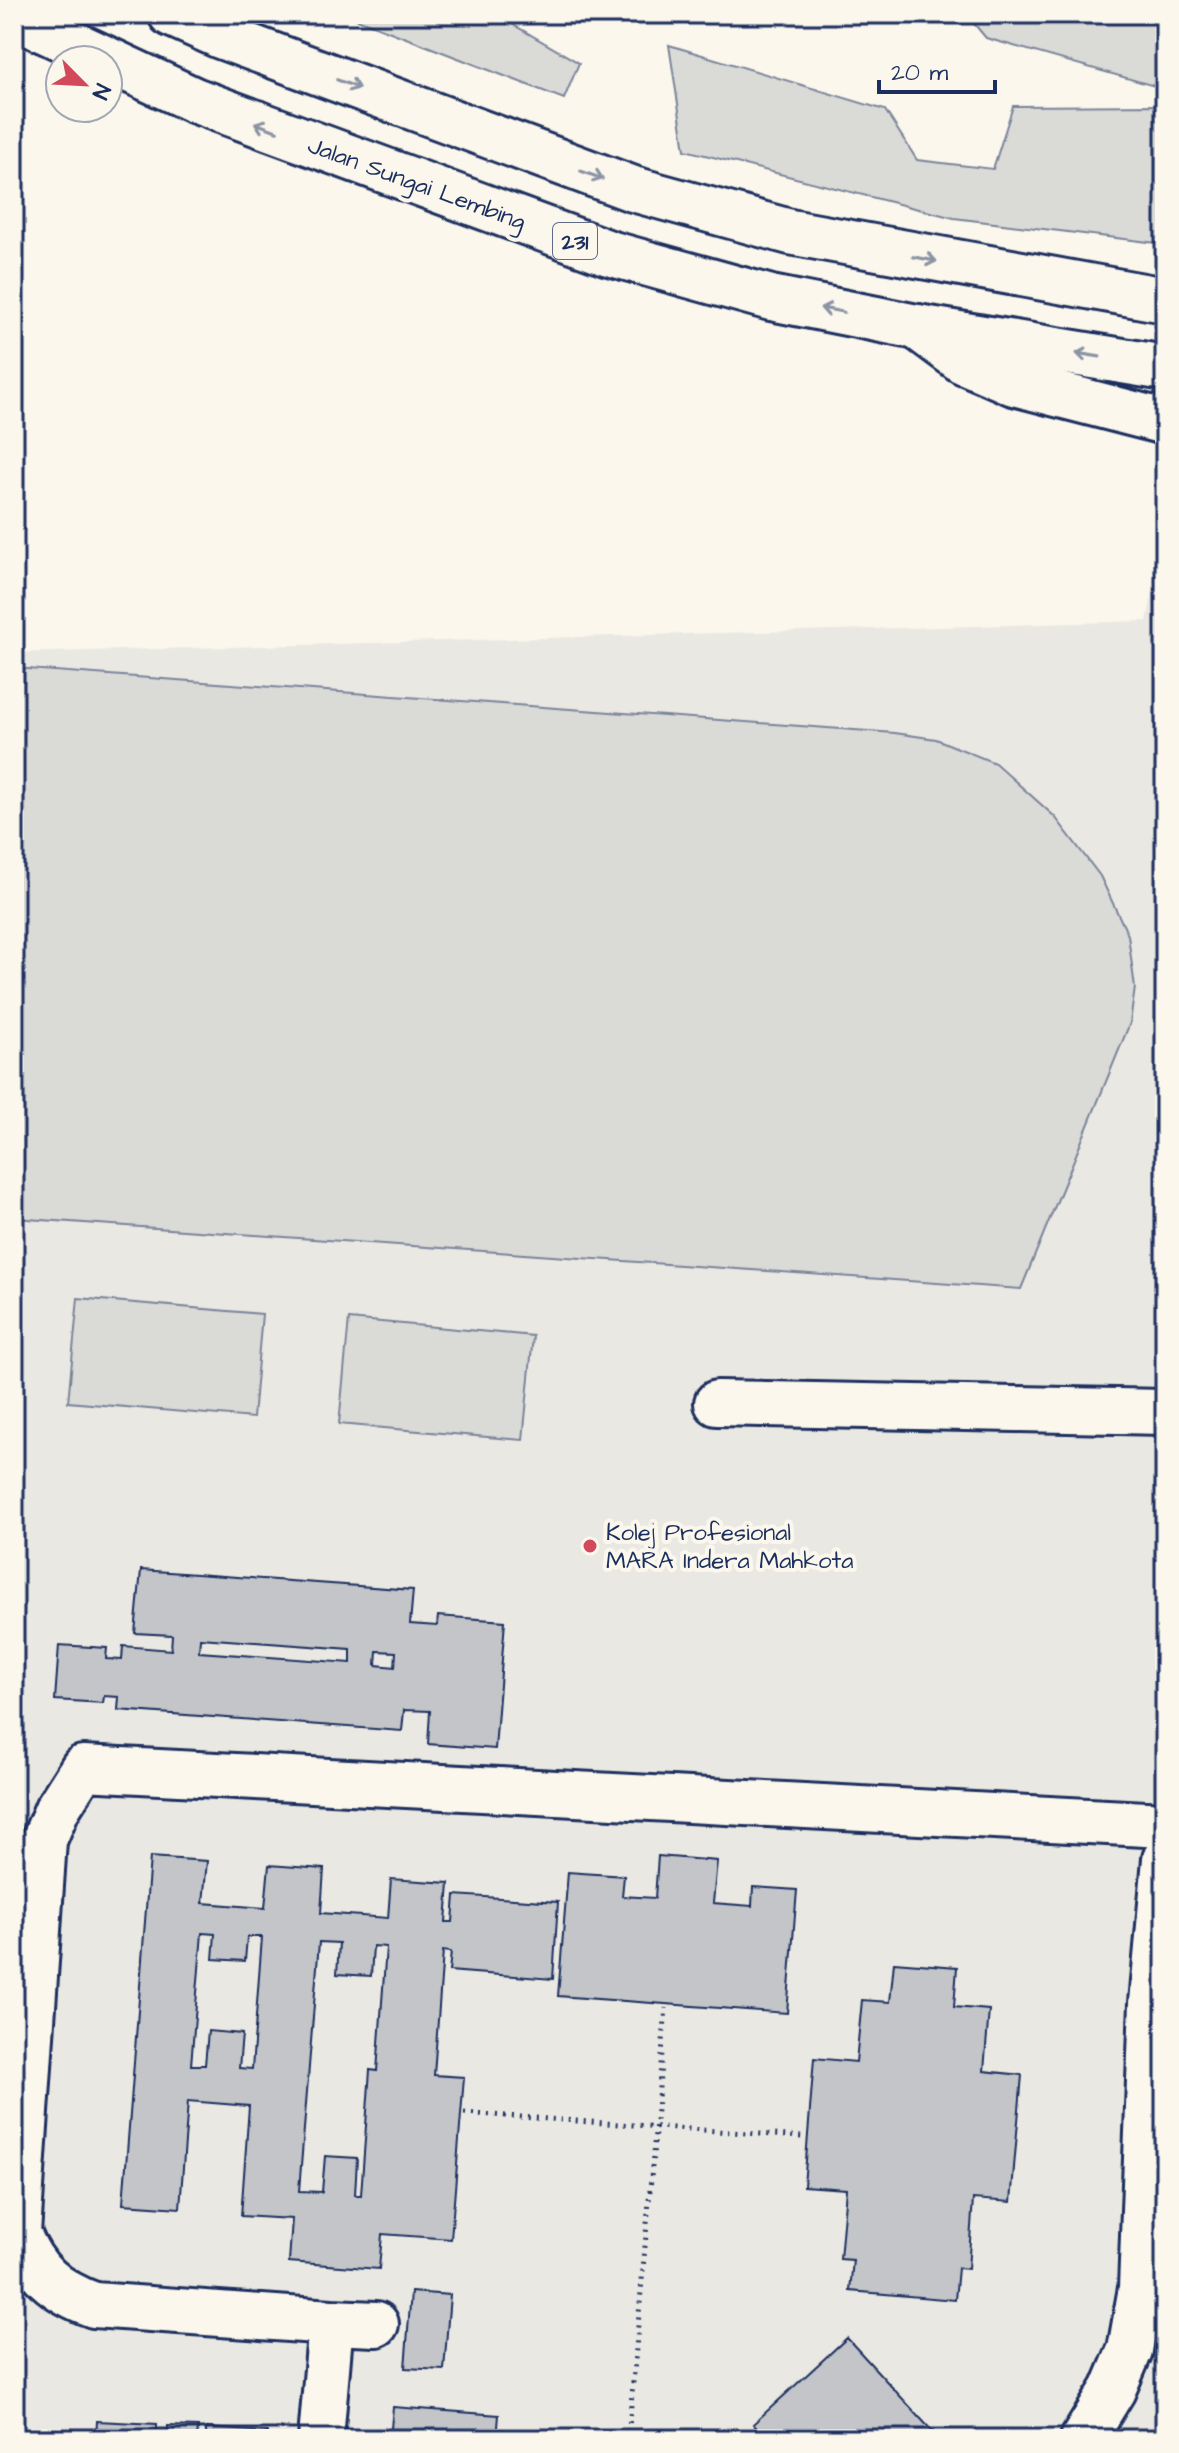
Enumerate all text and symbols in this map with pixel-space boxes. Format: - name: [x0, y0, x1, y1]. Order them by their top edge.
- north arrow: [44, 44, 124, 124]
- scale bar: [879, 44, 995, 94]
- text: 20 m: [891, 56, 948, 90]
- one-way arrow: [335, 78, 360, 92]
- text: N: [84, 79, 118, 104]
- one-way arrow: [254, 119, 279, 133]
- street label: Jalan Sungai Lembing: [303, 129, 530, 240]
- one-way arrow: [579, 168, 604, 183]
- road number: 231: [553, 223, 597, 259]
- one-way arrow: [911, 252, 937, 267]
- one-way arrow: [820, 302, 845, 317]
- one-way arrow: [1076, 347, 1101, 362]
- place label: Kolej Profesional MARA Indera Mahkota: [606, 1516, 853, 1578]
- marker: Kolej Profesional MARA Indera Mahkota: [581, 1537, 599, 1555]

